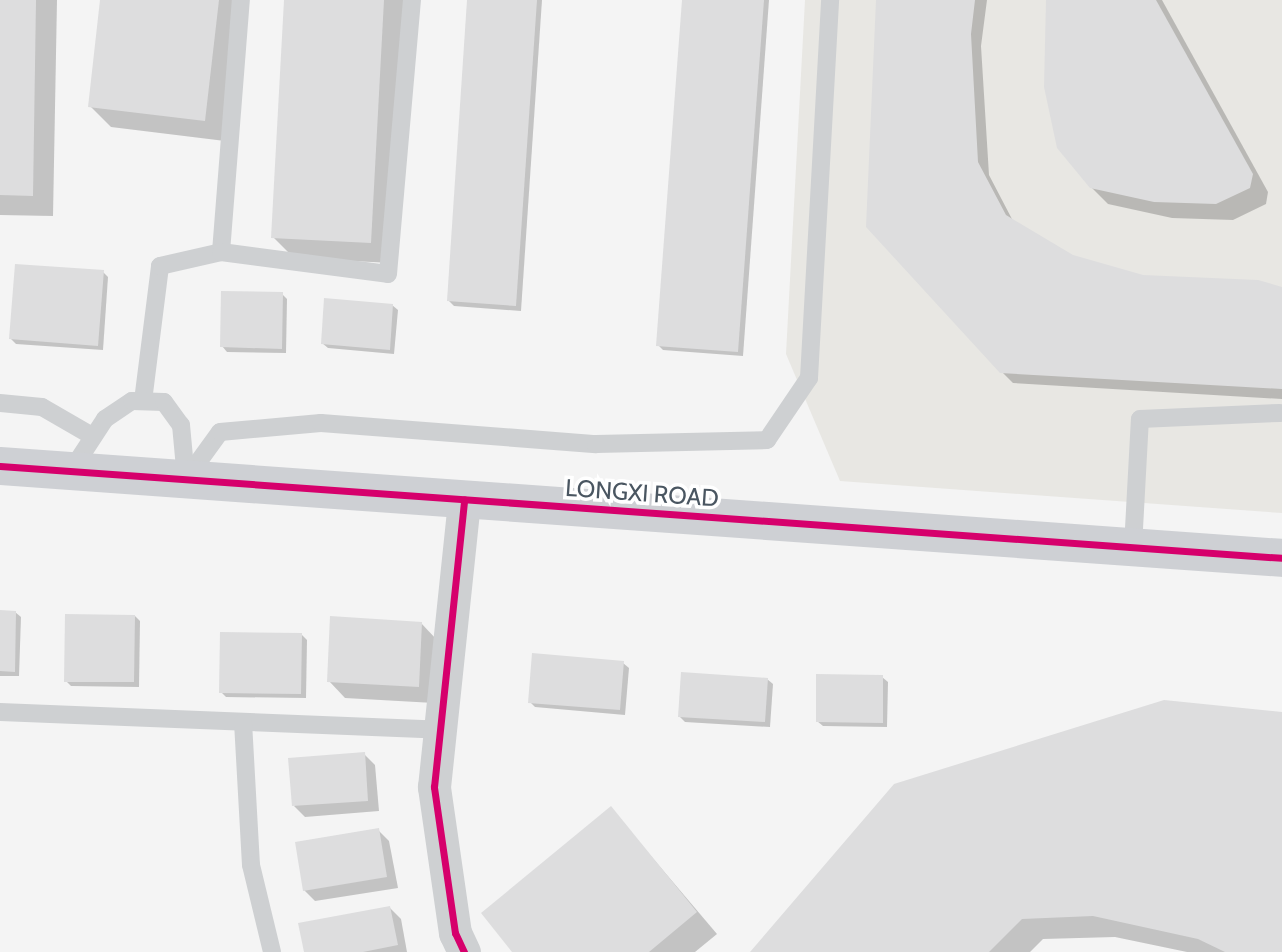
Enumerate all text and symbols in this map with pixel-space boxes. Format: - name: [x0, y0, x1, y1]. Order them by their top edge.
- street label: LONGXI ROAD: [564, 473, 720, 513]

